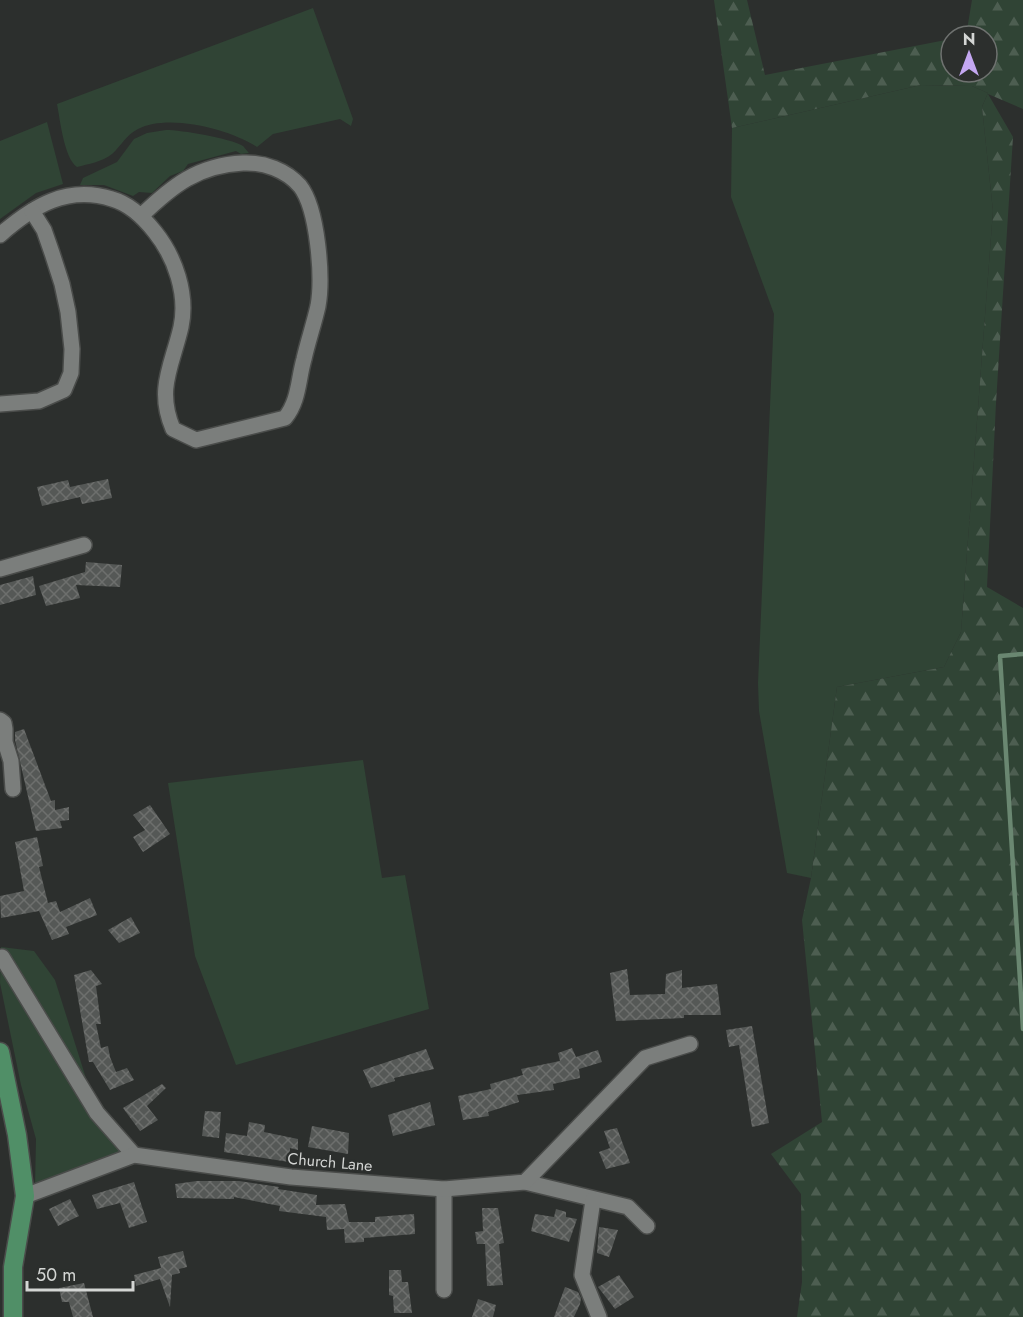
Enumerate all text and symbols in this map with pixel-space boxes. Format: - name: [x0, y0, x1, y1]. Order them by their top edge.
- north arrow: [939, 24, 999, 84]
- text: N: [963, 28, 975, 51]
- street label: Church Lane: [286, 1147, 374, 1177]
- scale bar: [27, 1254, 134, 1292]
- text: 50 m: [36, 1262, 76, 1288]

